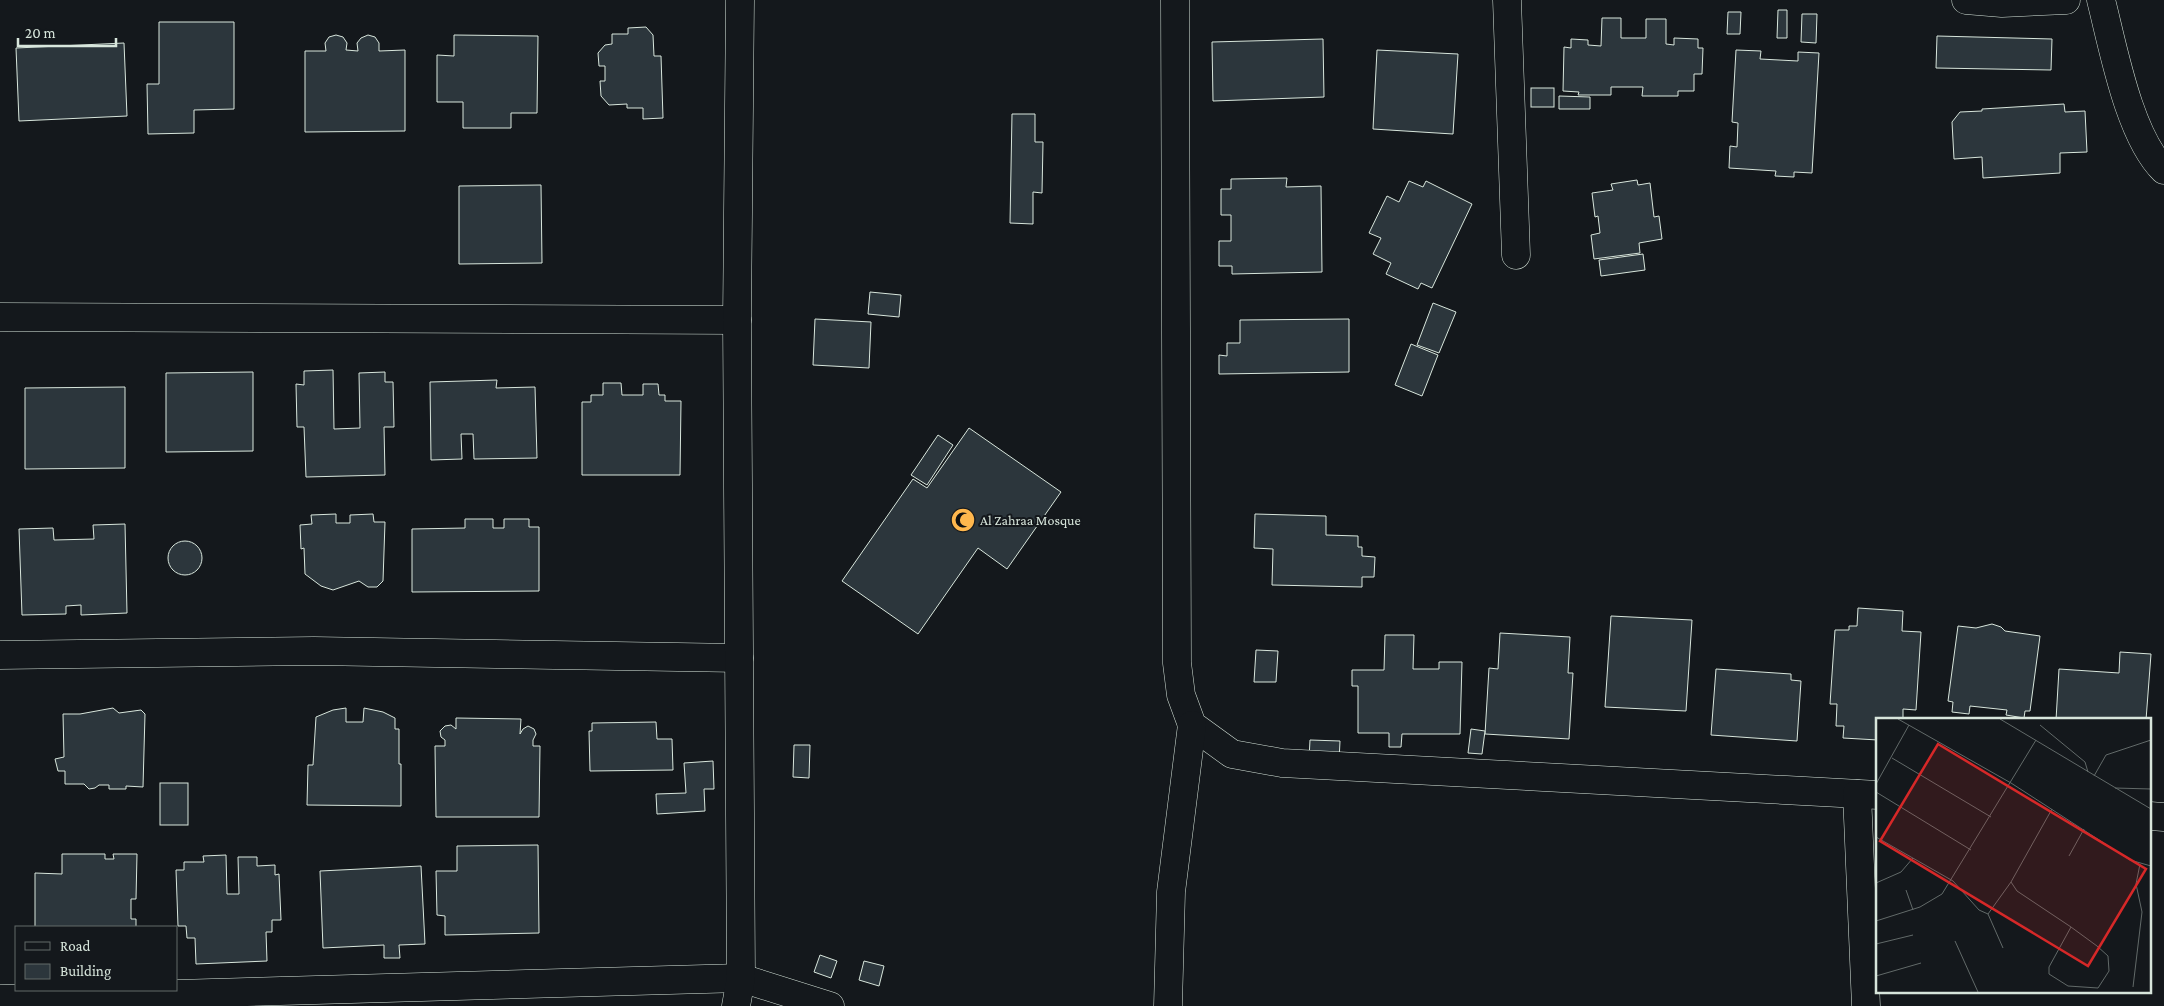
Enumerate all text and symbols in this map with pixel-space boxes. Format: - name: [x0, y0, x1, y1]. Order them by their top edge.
- scale bar: [18, 15, 115, 47]
- text: 20 m: [25, 25, 56, 41]
- mosque icon: Al Zahraa Mosque: [950, 507, 976, 533]
- place label: Al Zahraa Mosque: [980, 512, 1081, 528]
- inset map: [1876, 718, 2152, 994]
- legend: [15, 926, 178, 991]
- text: Road: [60, 938, 91, 954]
- text: Building: [60, 963, 111, 980]

